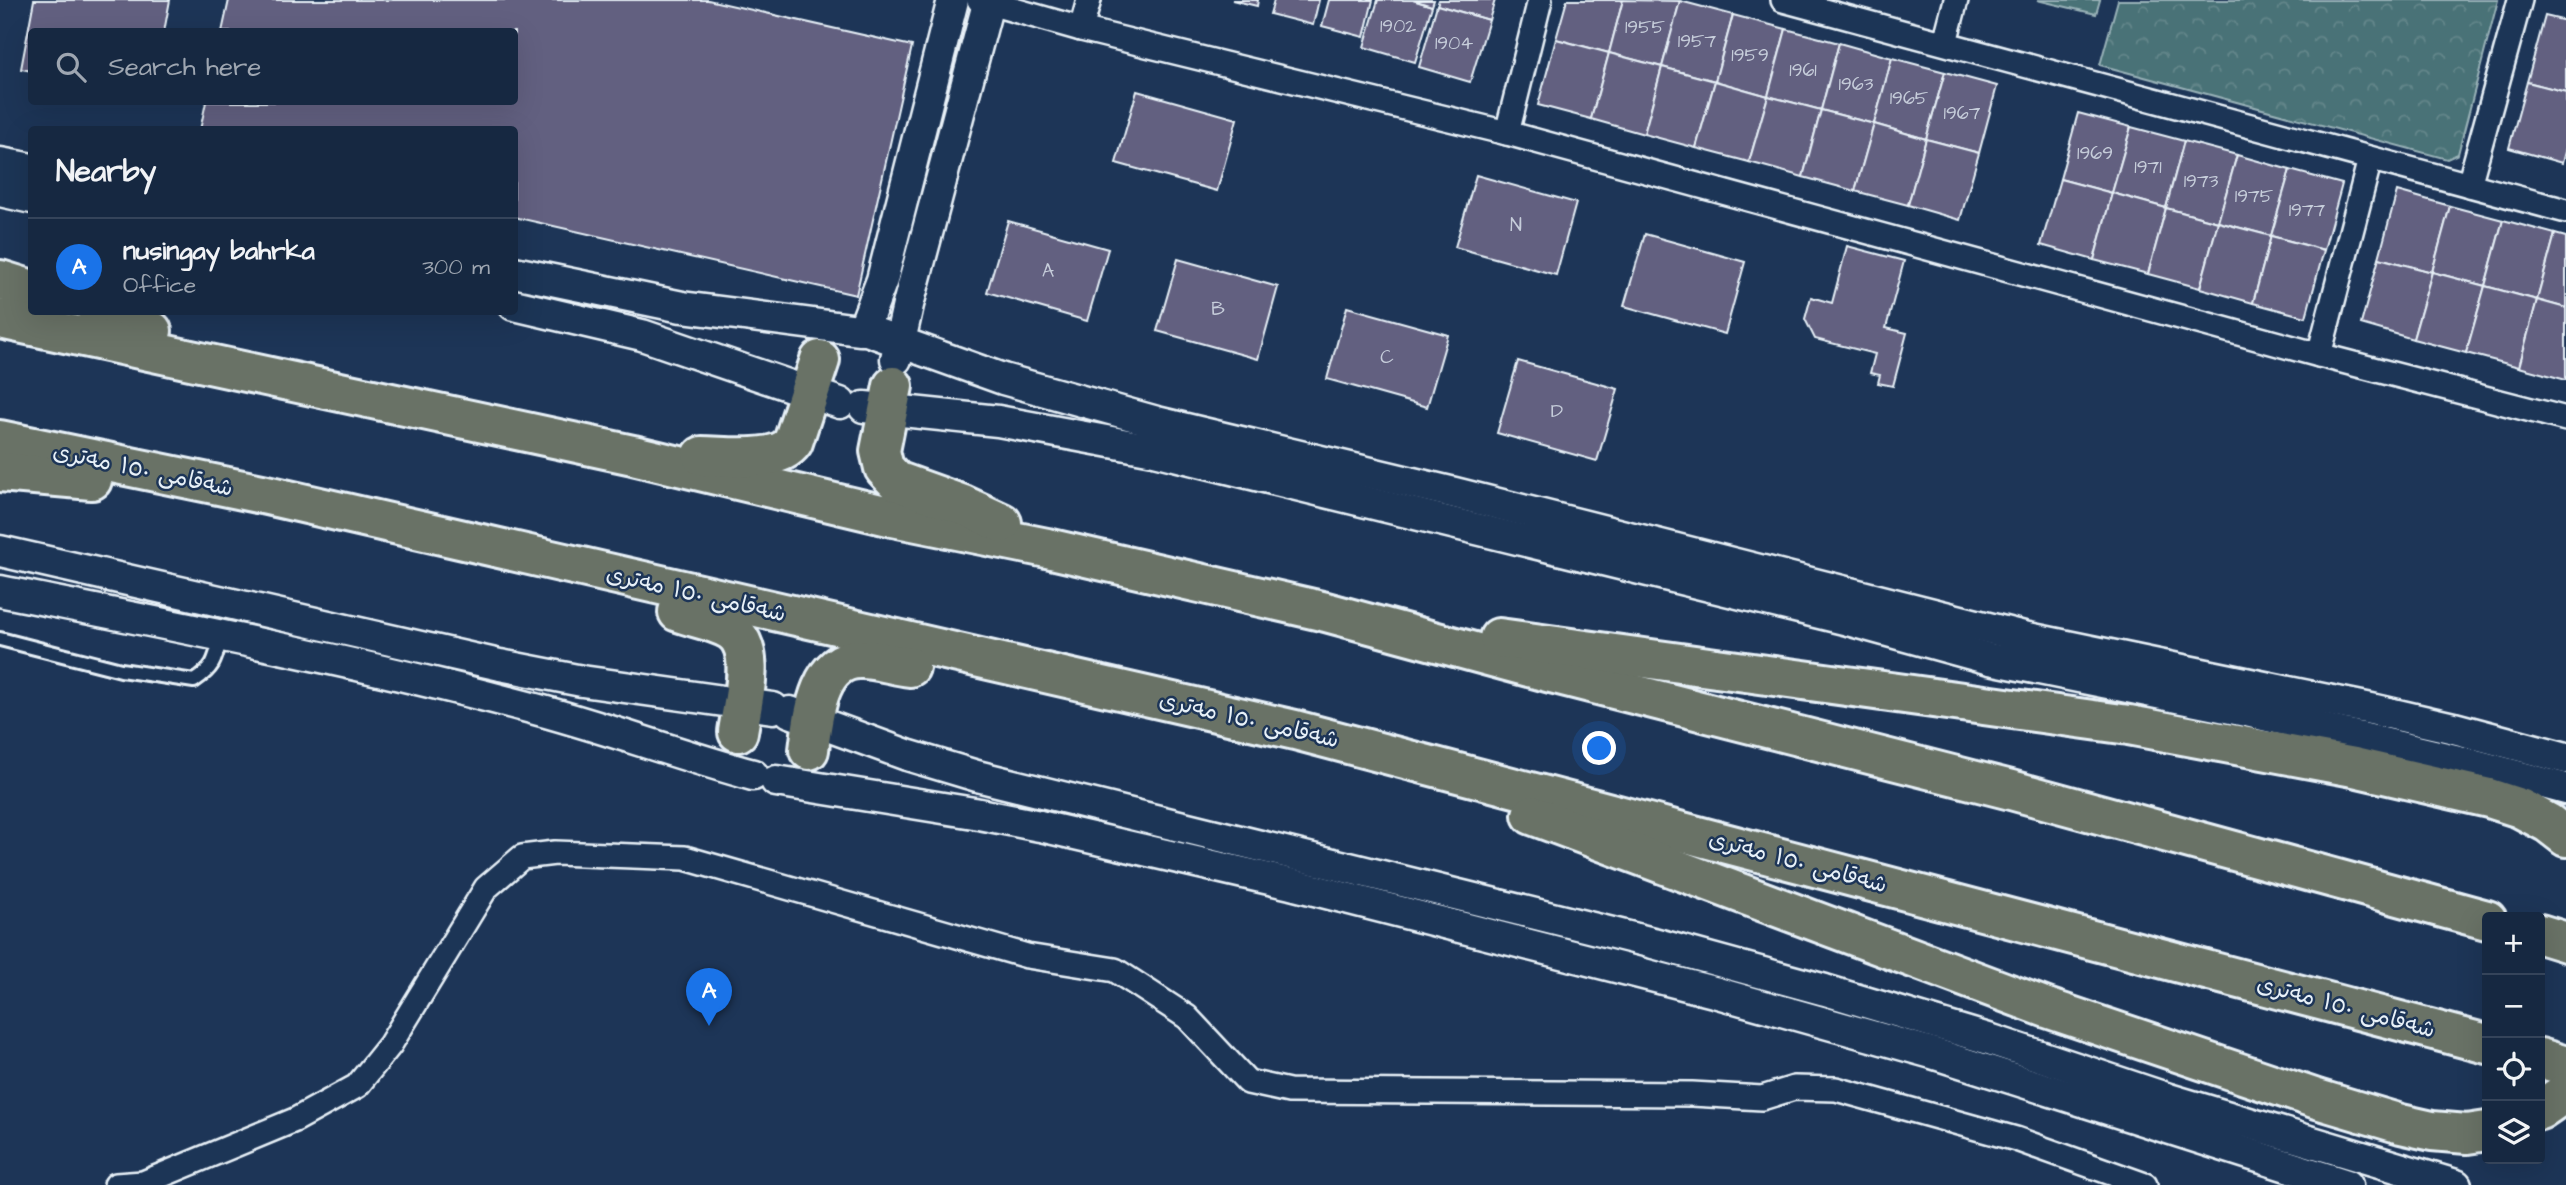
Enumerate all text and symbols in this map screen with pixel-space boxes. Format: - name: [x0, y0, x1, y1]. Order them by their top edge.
- house number: 1902: [1380, 13, 1416, 40]
- house number: 1955: [1625, 14, 1666, 41]
- search box: [28, 28, 518, 105]
- house number: 1957: [1678, 28, 1717, 55]
- house number: 1904: [1435, 30, 1473, 57]
- house number: 1959: [1731, 42, 1769, 69]
- icon: search: [52, 48, 90, 86]
- text: Search here: [108, 49, 261, 85]
- house number: 1961: [1789, 57, 1817, 84]
- house number: 1963: [1839, 71, 1874, 98]
- house number: 1965: [1890, 85, 1929, 112]
- house number: 1967: [1944, 100, 1981, 127]
- house number: 1969: [2077, 140, 2113, 167]
- text: Nearby: [56, 151, 156, 193]
- house number: 1971: [2134, 154, 2162, 181]
- house number: 1973: [2184, 168, 2219, 195]
- house number: 1975: [2235, 183, 2274, 210]
- house number: 1977: [2289, 197, 2326, 224]
- house number: N: [1510, 212, 1522, 239]
- text: nusingay bahrka: [123, 233, 315, 269]
- text: A: [72, 251, 86, 283]
- text: 300 m: [422, 251, 490, 283]
- house number: A: [1042, 258, 1054, 285]
- text: Office: [123, 269, 196, 301]
- house number: B: [1211, 296, 1225, 323]
- house number: C: [1380, 344, 1394, 371]
- house number: D: [1551, 398, 1563, 425]
- street label: شەقامی ١٥٠ مەتری: [50, 435, 236, 505]
- street label: شەقامی ١٥٠ مەتری: [603, 558, 789, 630]
- street label: شەقامی ١٥٠ مەتری: [1156, 684, 1342, 756]
- your location: [1582, 731, 1616, 765]
- street label: شەقامی ١٥٠ مەتری: [1705, 823, 1891, 901]
- map controls: [2482, 912, 2545, 1164]
- button: +: [2482, 912, 2545, 975]
- pin: A: [686, 968, 732, 1026]
- street label: شەقامی ١٥٠ مەتری: [2253, 968, 2439, 1046]
- button: −: [2482, 975, 2545, 1038]
- button: locate: [2482, 1038, 2545, 1101]
- button: layers: [2482, 1101, 2545, 1164]

